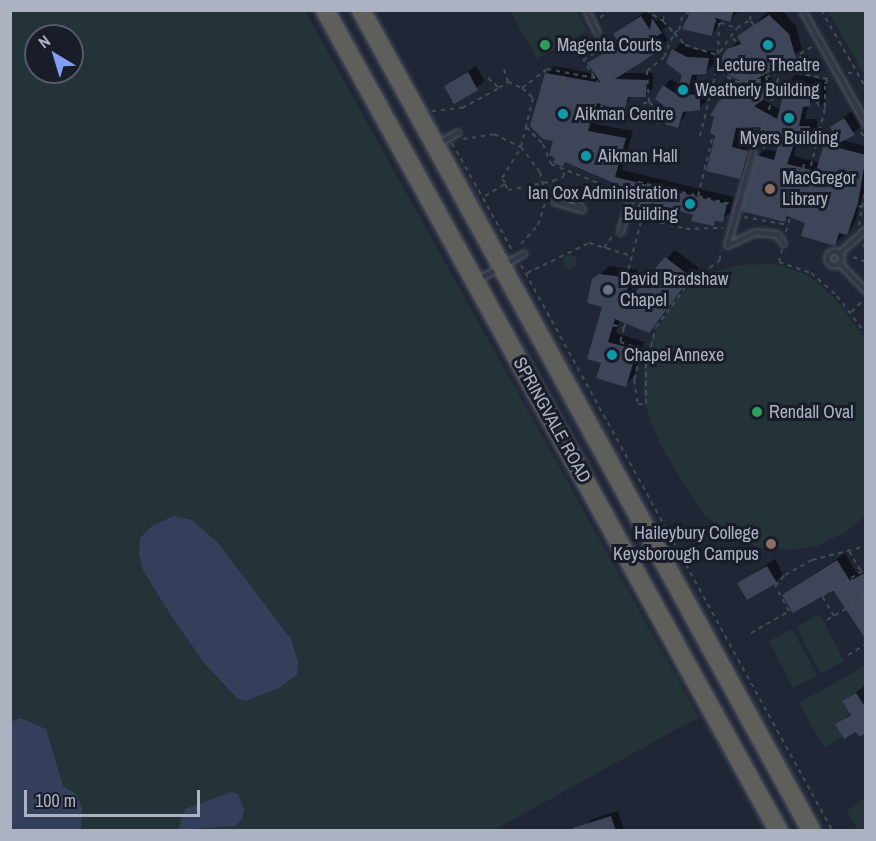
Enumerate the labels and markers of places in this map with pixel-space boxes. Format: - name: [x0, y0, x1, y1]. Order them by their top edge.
- place label: Magenta Courts: [557, 34, 662, 56]
- marker: Magenta Courts: [538, 38, 552, 52]
- marker: Lecture Theatre: [761, 38, 775, 52]
- place label: Lecture Theatre: [716, 54, 820, 76]
- place label: Weatherly Building: [695, 79, 819, 101]
- marker: Weatherly Building: [676, 83, 690, 97]
- place label: Aikman Centre: [575, 103, 673, 125]
- marker: Aikman Centre: [556, 107, 570, 121]
- marker: Myers Building: [782, 111, 796, 125]
- place label: Myers Building: [740, 127, 838, 149]
- place label: Aikman Hall: [598, 145, 678, 167]
- marker: Aikman Hall: [579, 149, 593, 163]
- place label: MacGregor Library: [782, 168, 856, 210]
- marker: MacGregor Library: [763, 182, 777, 196]
- place label: Ian Cox Administration Building: [527, 183, 678, 226]
- marker: Ian Cox Administration Building: [683, 197, 697, 211]
- place label: David Bradshaw Chapel: [620, 269, 728, 312]
- marker: David Bradshaw Chapel: [601, 283, 615, 297]
- place label: Chapel Annexe: [624, 344, 725, 366]
- marker: Chapel Annexe: [605, 348, 619, 362]
- place label: Rendall Oval: [769, 401, 853, 423]
- marker: Rendall Oval: [750, 405, 764, 419]
- place label: Haileybury College Keysborough Campus: [613, 523, 759, 566]
- marker: Haileybury College Keysborough Campus: [764, 537, 778, 551]

